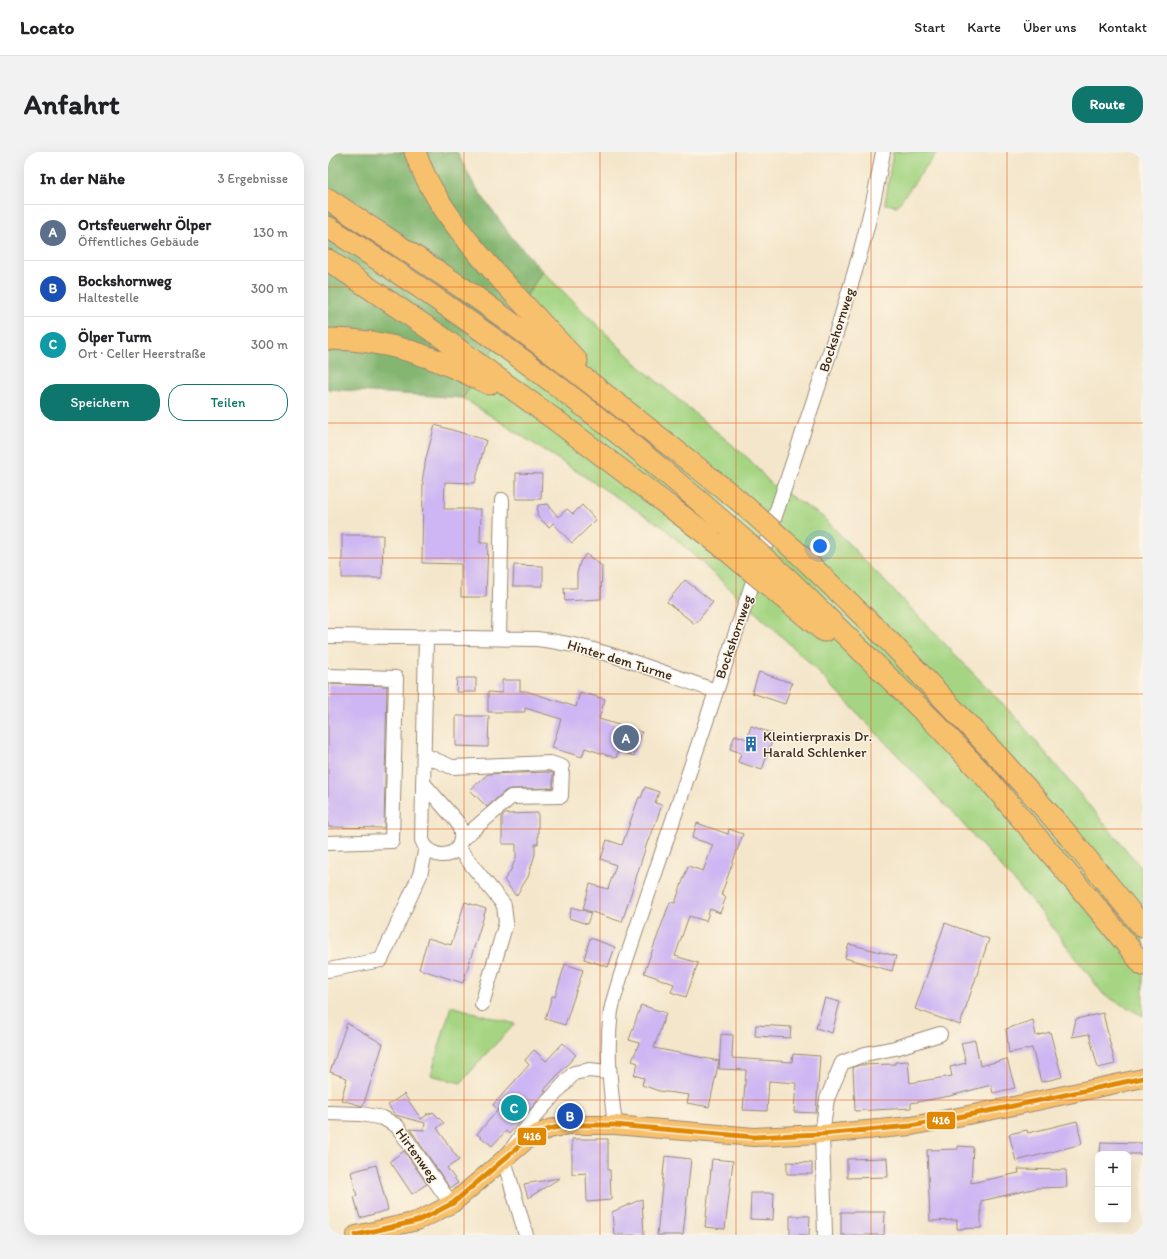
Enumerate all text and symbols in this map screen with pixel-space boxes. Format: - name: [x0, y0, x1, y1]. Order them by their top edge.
- text: Locato: [20, 16, 74, 39]
- text: Start: [914, 19, 945, 36]
- text: Karte: [967, 19, 1001, 36]
- text: Über uns: [1023, 19, 1076, 36]
- text: Kontakt: [1098, 19, 1147, 36]
- button: Route: [1072, 86, 1143, 123]
- text: Anfahrt: [24, 87, 119, 121]
- text: In der Nähe: [40, 168, 125, 188]
- text: 3 Ergebnisse: [218, 171, 288, 186]
- text: Ortsfeuerwehr Ölper: [78, 216, 211, 234]
- text: A: [49, 225, 57, 240]
- text: 130 m: [253, 225, 288, 240]
- text: Öffentliches Gebäude: [78, 234, 199, 249]
- text: Bockshornweg: [78, 272, 172, 290]
- text: B: [49, 281, 57, 296]
- text: 300 m: [251, 281, 288, 296]
- street label: Bockshornweg: [815, 285, 859, 374]
- text: Haltestelle: [78, 290, 139, 305]
- text: Ölper Turm: [78, 328, 152, 346]
- text: C: [49, 337, 57, 352]
- text: 300 m: [251, 337, 288, 352]
- text: Ort · Celler Heerstraße: [78, 346, 206, 361]
- button: Speichern: [40, 384, 160, 421]
- button: Teilen: [168, 384, 288, 421]
- your location: [810, 536, 830, 556]
- street label: Bockshornweg: [712, 592, 757, 681]
- street label: Hinter dem Turme: [565, 636, 675, 684]
- pin: A: [613, 723, 639, 753]
- place label: Kleintierpraxis Dr. Harald Schlenker: [763, 728, 872, 761]
- building icon: Kleintierpraxis Dr. Harald Schlenker: [742, 735, 760, 753]
- pin: C: [501, 1093, 527, 1123]
- pin: B: [557, 1101, 583, 1131]
- line badge: 416: [926, 1111, 956, 1130]
- text: 416: [932, 1114, 950, 1127]
- street label: Hirtenweg: [392, 1125, 443, 1186]
- line badge: 416: [517, 1127, 547, 1146]
- text: 416: [523, 1130, 541, 1143]
- map controls: [1095, 1151, 1131, 1223]
- button: +: [1095, 1151, 1131, 1187]
- button: −: [1095, 1187, 1131, 1223]

